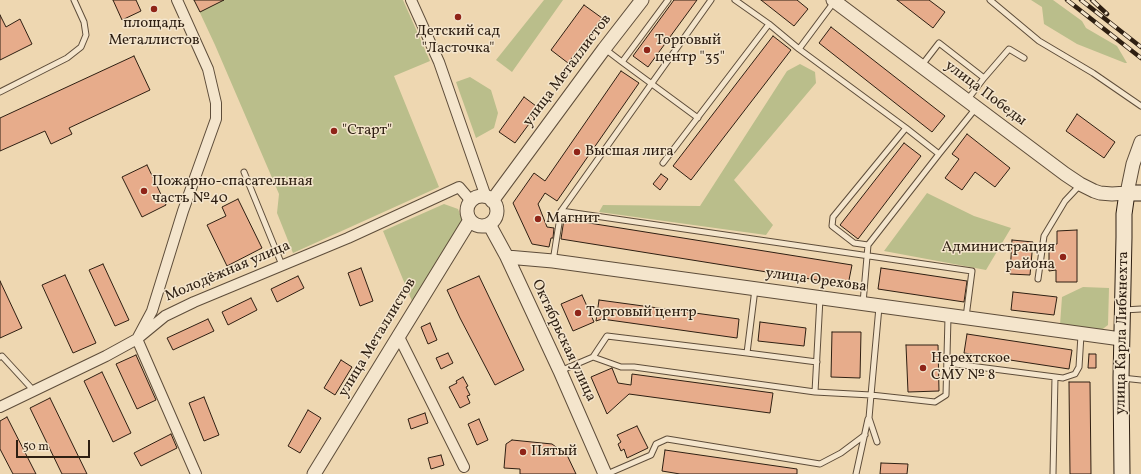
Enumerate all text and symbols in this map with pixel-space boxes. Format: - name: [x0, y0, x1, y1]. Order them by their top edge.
- marker: площадь Металлистов: [149, 4, 159, 14]
- street label: улица Металлистов: [520, 11, 616, 131]
- marker: Детский сад "Ласточка": [453, 12, 463, 22]
- place label: площадь Металлистов: [108, 15, 200, 50]
- place label: Детский сад "Ласточка": [416, 23, 500, 58]
- place label: Торговый центр "35": [655, 32, 725, 67]
- marker: Торговый центр "35": [642, 45, 652, 55]
- street label: улица Победы: [940, 57, 1030, 131]
- place label: "Старт": [342, 122, 392, 140]
- marker: "Старт": [329, 126, 339, 136]
- place label: Высшая лига: [585, 143, 674, 161]
- marker: Высшая лига: [572, 147, 582, 157]
- place label: Пожарно-спасательная часть №40: [152, 173, 313, 208]
- marker: Пожарно-спасательная часть №40: [139, 186, 149, 196]
- place label: Магнит: [546, 210, 600, 228]
- marker: Магнит: [533, 214, 543, 224]
- street label: Молодёжная улица: [163, 237, 293, 307]
- place label: Администрация района: [942, 239, 1055, 274]
- street label: улица Карла Либкнехта: [1113, 251, 1133, 415]
- marker: Администрация района: [1058, 252, 1068, 262]
- street label: улица Орехова: [764, 265, 868, 297]
- street label: улица Металлистов: [335, 275, 421, 401]
- street label: Октябрьская улица: [527, 277, 599, 405]
- place label: Торговый центр: [586, 304, 697, 322]
- marker: Торговый центр: [573, 308, 583, 318]
- place label: Нерехтское СМУ № 8: [931, 350, 1010, 385]
- marker: Нерехтское СМУ № 8: [918, 363, 928, 373]
- scale bar: [18, 432, 92, 458]
- text: 50 m: [23, 439, 49, 455]
- place label: Пятый: [531, 443, 577, 461]
- marker: Пятый: [518, 447, 528, 457]

